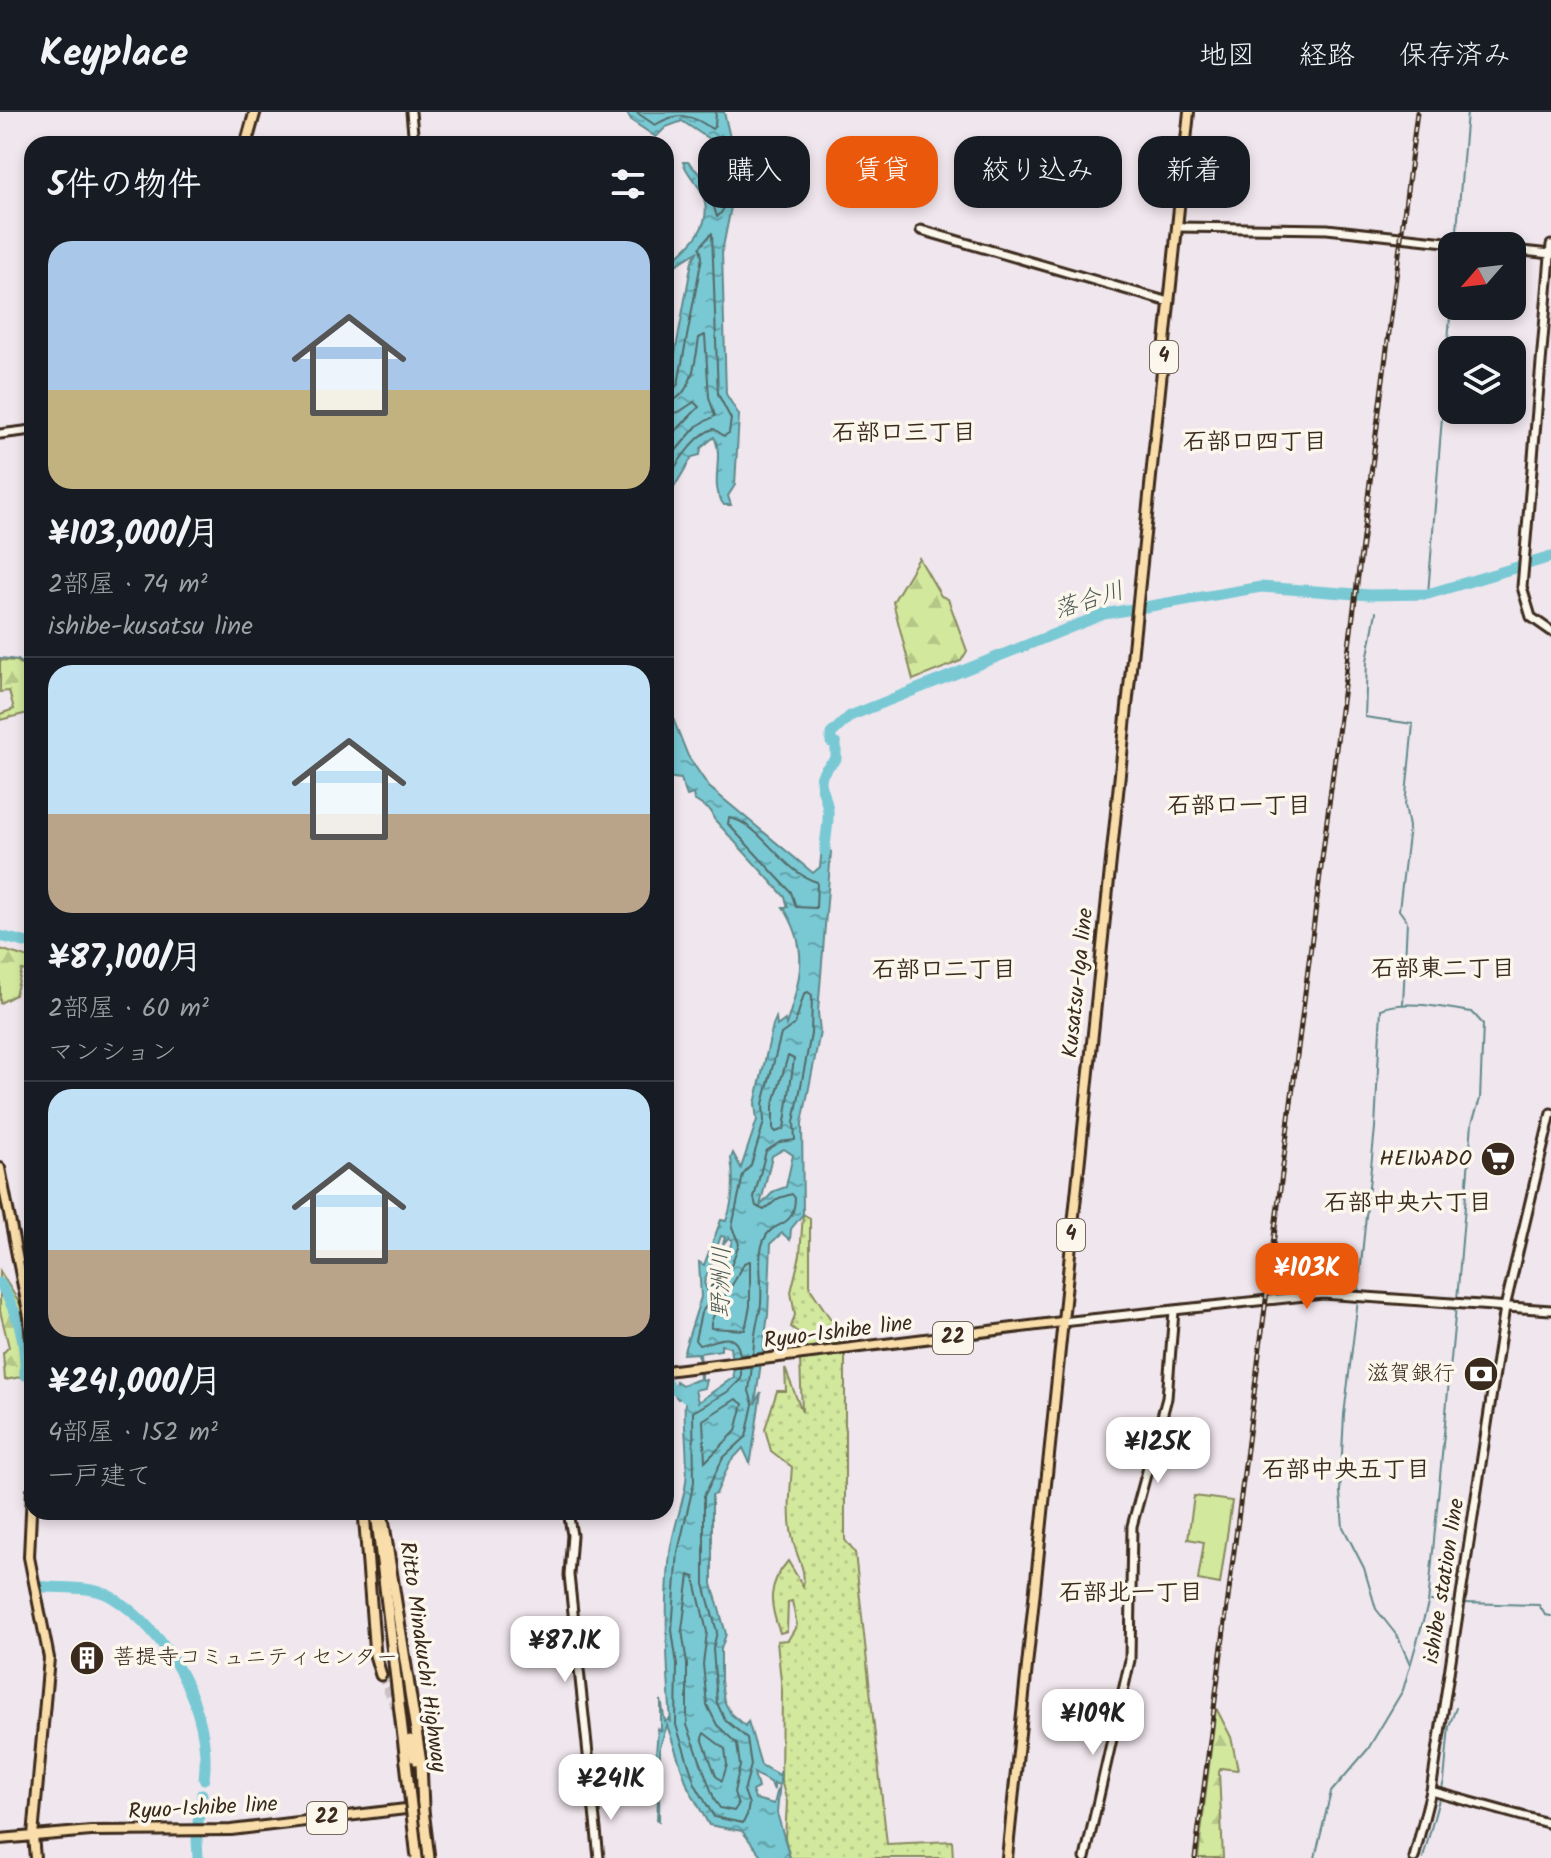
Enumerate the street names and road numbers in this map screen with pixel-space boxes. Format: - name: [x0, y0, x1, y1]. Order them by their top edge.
- road number: 4: [1150, 341, 1178, 373]
- street label: Kusatsu-Iga line: [1054, 906, 1104, 1060]
- road number: 4: [1057, 1219, 1085, 1251]
- street label: Ryuo-Ishibe line: [762, 1307, 914, 1359]
- road number: 22: [933, 1322, 973, 1354]
- street label: ishibe station line: [1415, 1496, 1475, 1666]
- street label: Ritto Minakuchi Highway: [388, 1539, 456, 1775]
- street label: Ryuo-Ishibe line: [127, 1788, 279, 1830]
- road number: 22: [307, 1802, 347, 1834]

